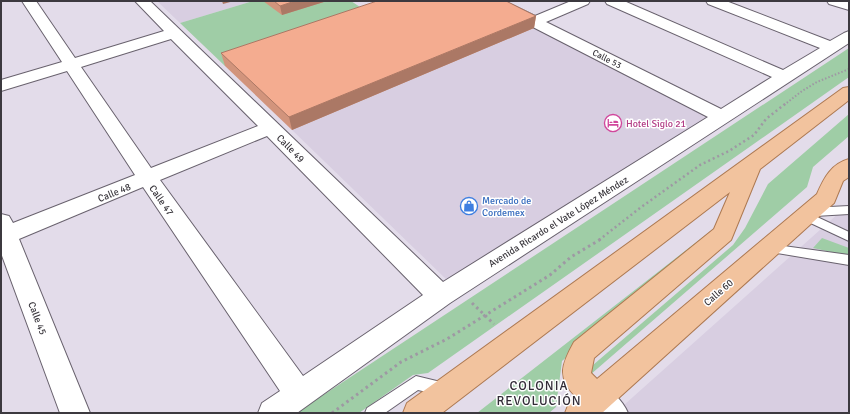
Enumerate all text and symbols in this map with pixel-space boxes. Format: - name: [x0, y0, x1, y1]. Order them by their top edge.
- street label: Calle 53: [590, 47, 623, 71]
- hotel icon: Hotel Siglo 21: [603, 113, 623, 133]
- place label: Hotel Siglo 21: [626, 118, 686, 130]
- street label: Calle 49: [274, 132, 307, 165]
- street label: Avenida Ricardo el Vate López Méndez: [486, 173, 631, 270]
- street label: Calle 48: [96, 181, 133, 205]
- street label: Calle 47: [146, 183, 176, 218]
- place label: Mercado de Cordemex: [482, 195, 531, 219]
- shop icon: Mercado de Cordemex: [459, 196, 479, 216]
- street label: Calle 60: [702, 277, 736, 309]
- street label: Calle 45: [25, 300, 49, 337]
- district label: COLONIA REVOLUCIÓN: [496, 378, 582, 409]

